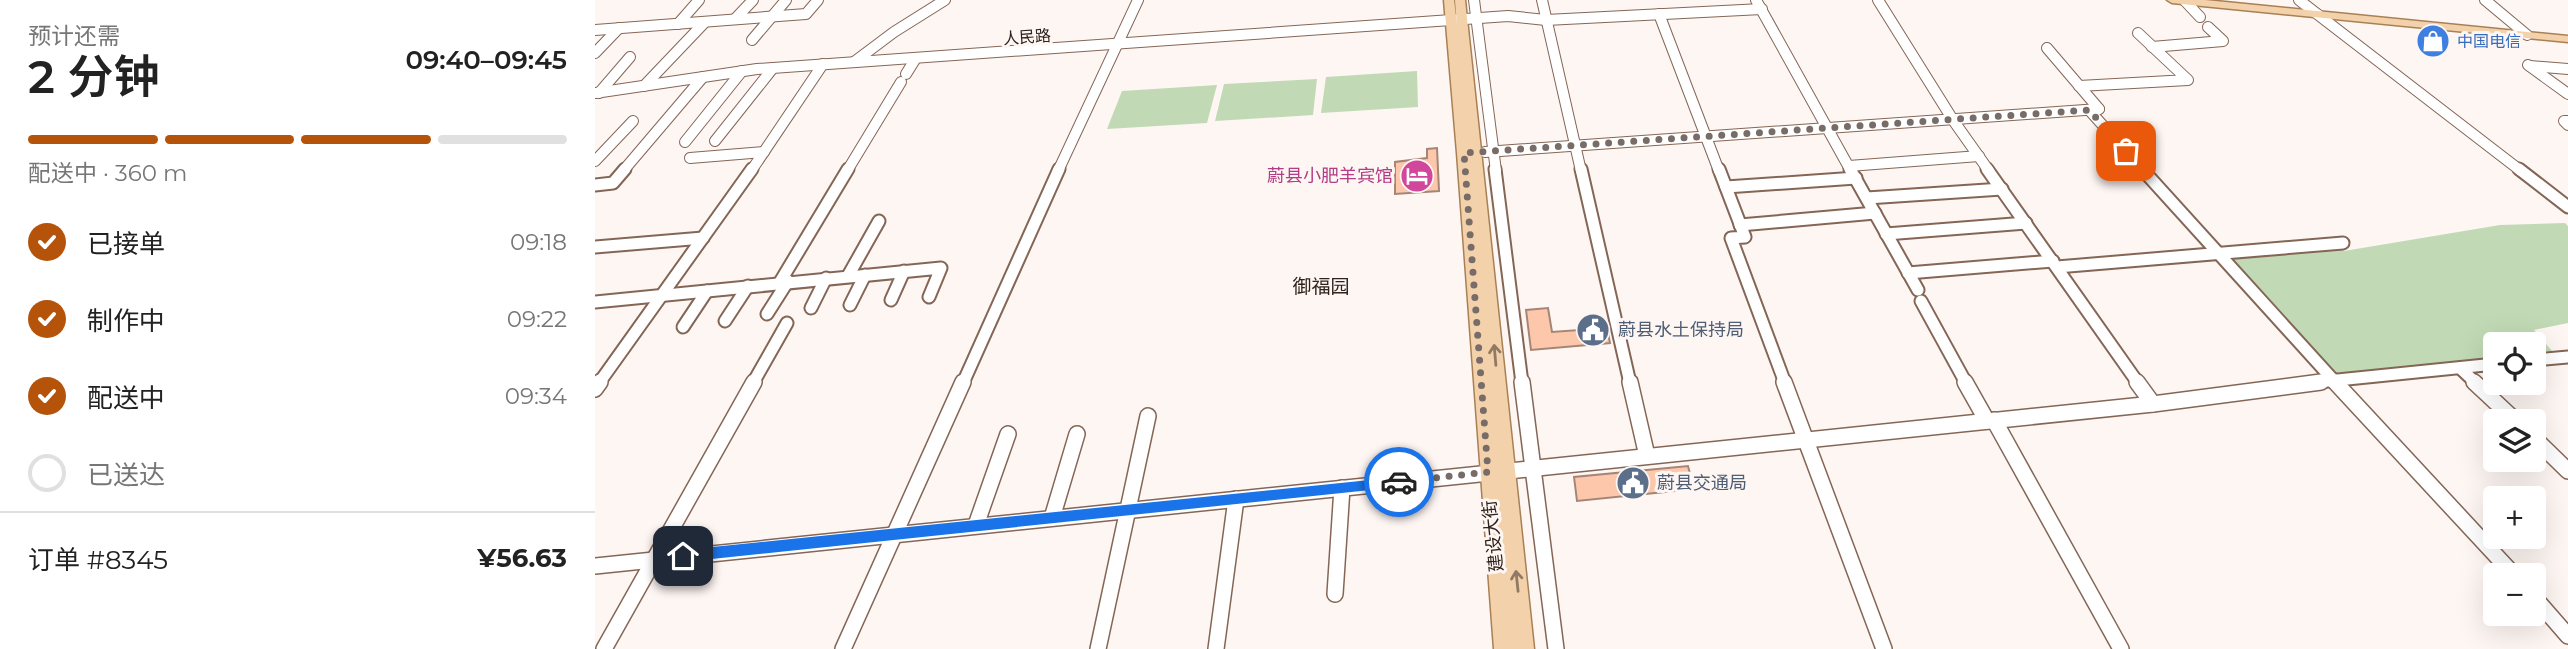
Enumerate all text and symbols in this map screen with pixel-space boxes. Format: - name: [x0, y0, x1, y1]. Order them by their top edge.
- text: 预计还需: [28, 22, 120, 50]
- shop icon: 中国电信: [2414, 22, 2452, 60]
- street label: 人民路: [1002, 26, 1052, 48]
- place label: 中国电信: [2457, 32, 2521, 51]
- text: 09:40–09:45: [405, 44, 567, 76]
- text: 2 分钟: [28, 48, 159, 105]
- pin: [2096, 121, 2156, 181]
- icon: bag: [2107, 132, 2145, 170]
- hotel icon: 蔚县小肥羊宾馆: [1398, 157, 1436, 195]
- text: 配送中 · 360 m: [28, 159, 187, 187]
- place label: 蔚县小肥羊宾馆: [1267, 165, 1393, 187]
- icon: check: [28, 223, 66, 261]
- text: 已接单: [87, 228, 165, 260]
- text: 09:18: [510, 228, 567, 256]
- district label: 御福园: [1292, 275, 1350, 298]
- icon: check: [28, 300, 66, 338]
- text: 制作中: [87, 305, 165, 337]
- text: 09:22: [507, 305, 567, 333]
- public building icon: 蔚县水土保持局: [1574, 311, 1612, 349]
- place label: 蔚县水土保持局: [1618, 319, 1744, 341]
- map controls: [2483, 332, 2546, 626]
- button: locate: [2483, 332, 2546, 395]
- one-way arrow: [1488, 344, 1501, 366]
- icon: check: [28, 377, 66, 415]
- text: 配送中: [87, 382, 165, 414]
- text: 09:34: [505, 382, 567, 410]
- button: layers: [2483, 409, 2546, 472]
- courier: [1364, 447, 1434, 517]
- text: 已送达: [87, 459, 165, 491]
- icon: car: [1380, 463, 1418, 501]
- public building icon: 蔚县交通局: [1614, 464, 1652, 502]
- place label: 蔚县交通局: [1657, 472, 1747, 494]
- button: +: [2483, 486, 2546, 549]
- street label: 建设大街: [1478, 499, 1508, 573]
- pin: [653, 526, 713, 586]
- icon: home: [664, 537, 702, 575]
- text: ¥56.63: [477, 542, 567, 574]
- text: 订单 #8345: [28, 544, 168, 576]
- button: −: [2483, 563, 2546, 626]
- one-way arrow: [1510, 570, 1523, 593]

